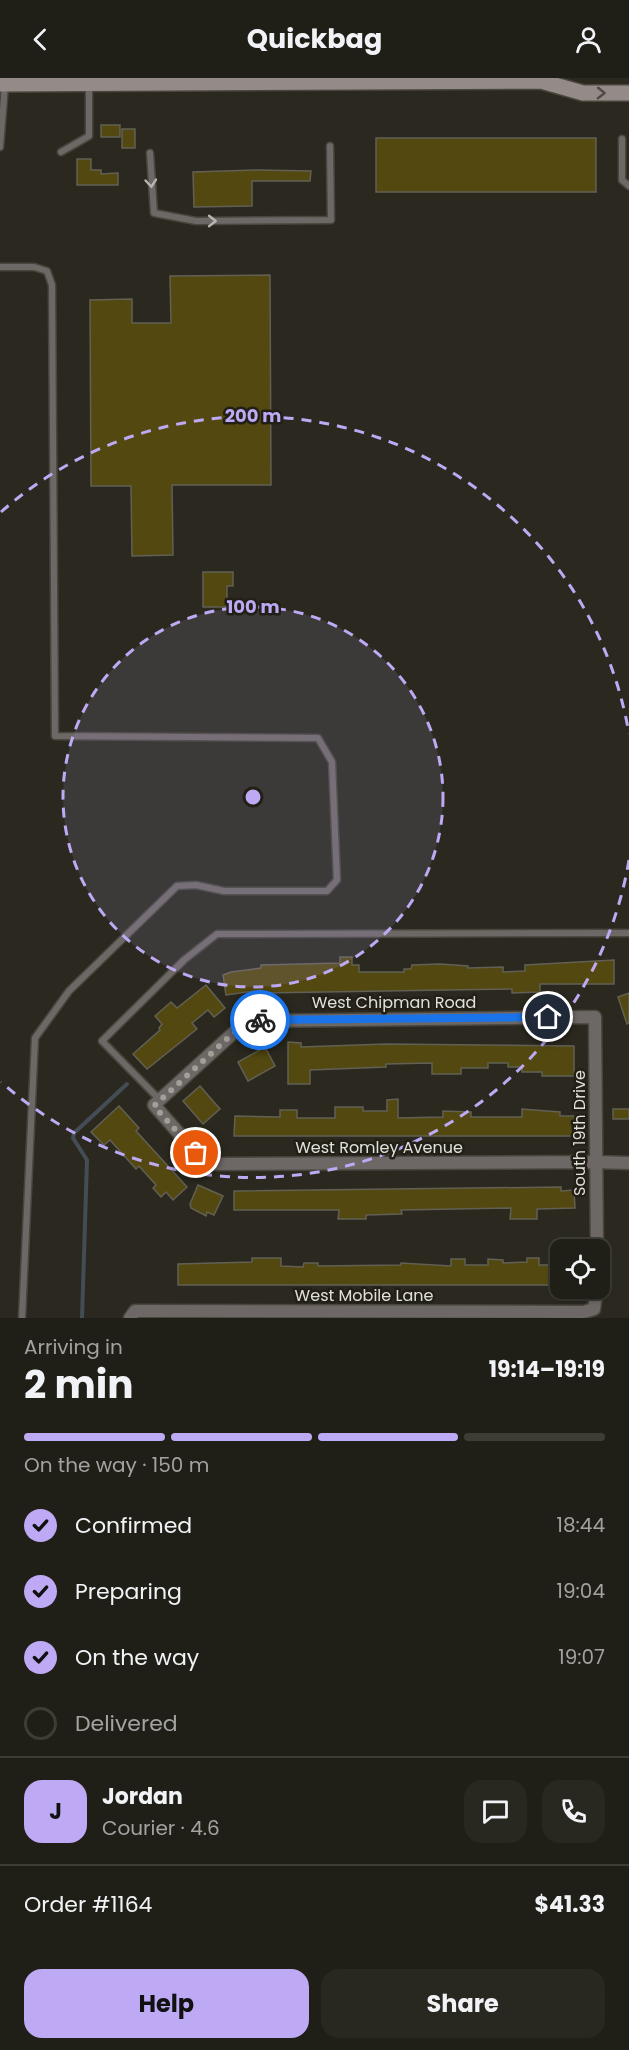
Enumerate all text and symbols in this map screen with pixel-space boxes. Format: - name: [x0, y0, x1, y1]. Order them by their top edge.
- text: Quickbag: [247, 20, 382, 57]
- icon: back: [24, 23, 57, 56]
- icon: person: [572, 23, 605, 56]
- one-way arrow: [597, 87, 606, 99]
- one-way arrow: [144, 178, 157, 187]
- one-way arrow: [207, 215, 216, 227]
- text: 200 m: [225, 403, 281, 428]
- text: 100 m: [226, 594, 280, 619]
- centre of rings: [243, 787, 263, 807]
- courier: [230, 990, 290, 1050]
- street label: West Chipman Road: [312, 991, 476, 1014]
- pin: [522, 991, 573, 1042]
- icon: home: [531, 1000, 564, 1033]
- icon: bike: [244, 1004, 277, 1037]
- street label: South 19th Drive: [568, 1070, 591, 1196]
- pin: [170, 1127, 221, 1178]
- icon: bag: [179, 1136, 212, 1169]
- street label: West Romley Avenue: [295, 1136, 463, 1159]
- map controls: [550, 1239, 610, 1299]
- button: locate: [550, 1239, 610, 1299]
- street label: West Mobile Lane: [295, 1284, 433, 1307]
- text: Arriving in: [24, 1333, 123, 1361]
- text: 19:14–19:19: [489, 1354, 605, 1385]
- text: 2 min: [24, 1357, 134, 1412]
- text: On the way · 150 m: [24, 1451, 209, 1479]
- icon: check: [24, 1509, 57, 1542]
- text: Confirmed: [75, 1510, 192, 1541]
- text: 18:44: [557, 1511, 605, 1539]
- icon: check: [24, 1575, 57, 1608]
- text: Preparing: [75, 1576, 182, 1607]
- text: 19:04: [557, 1577, 605, 1605]
- icon: check: [24, 1641, 57, 1674]
- text: On the way: [75, 1642, 199, 1673]
- text: 19:07: [558, 1643, 605, 1671]
- text: Delivered: [75, 1708, 178, 1739]
- button: chat: [464, 1780, 527, 1843]
- button: phone: [542, 1780, 605, 1843]
- text: Jordan: [102, 1781, 183, 1812]
- text: J: [49, 1796, 62, 1827]
- text: Courier · 4.6: [102, 1814, 220, 1842]
- text: Order #1164: [24, 1889, 152, 1920]
- text: $41.33: [535, 1889, 605, 1920]
- button: Help: [24, 1969, 309, 2038]
- button: Share: [321, 1969, 605, 2038]

